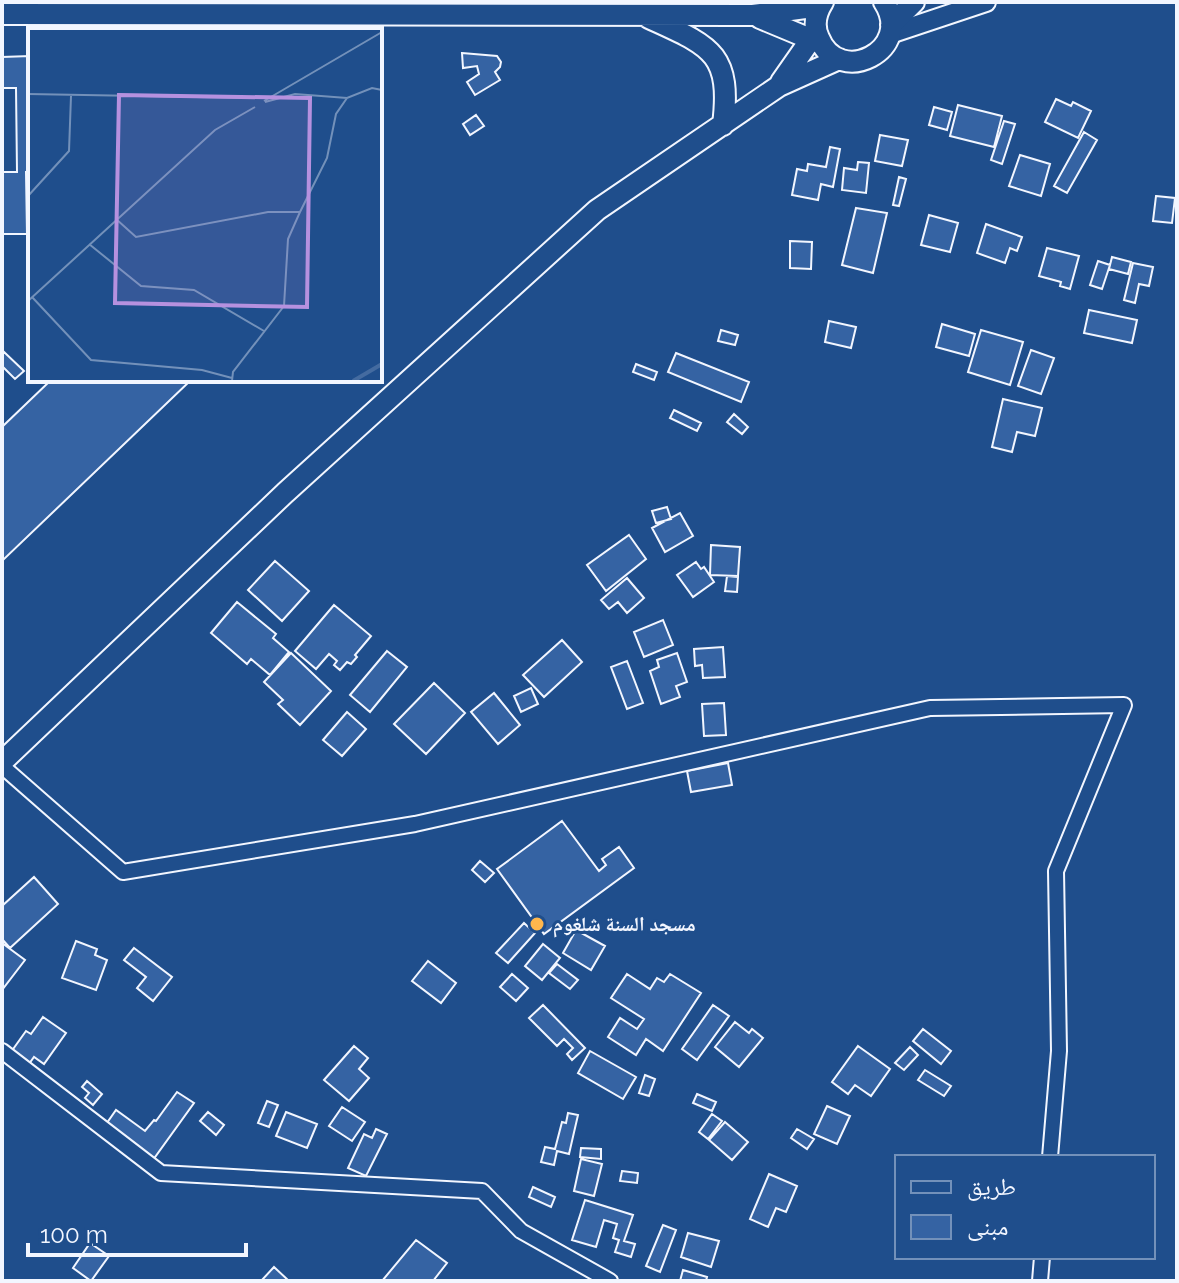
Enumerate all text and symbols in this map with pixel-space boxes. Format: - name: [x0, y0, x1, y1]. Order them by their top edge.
- inset map: [28, 28, 382, 382]
- place label: مسجد السنة شلغوم: [553, 912, 696, 938]
- marker: مسجد السنة شلغوم: [528, 915, 546, 933]
- legend: [895, 1155, 1155, 1259]
- text: طريق: [967, 1172, 1016, 1201]
- scale bar: [28, 1207, 246, 1257]
- text: مبنى: [967, 1212, 1008, 1241]
- text: 100 m: [40, 1220, 108, 1249]

